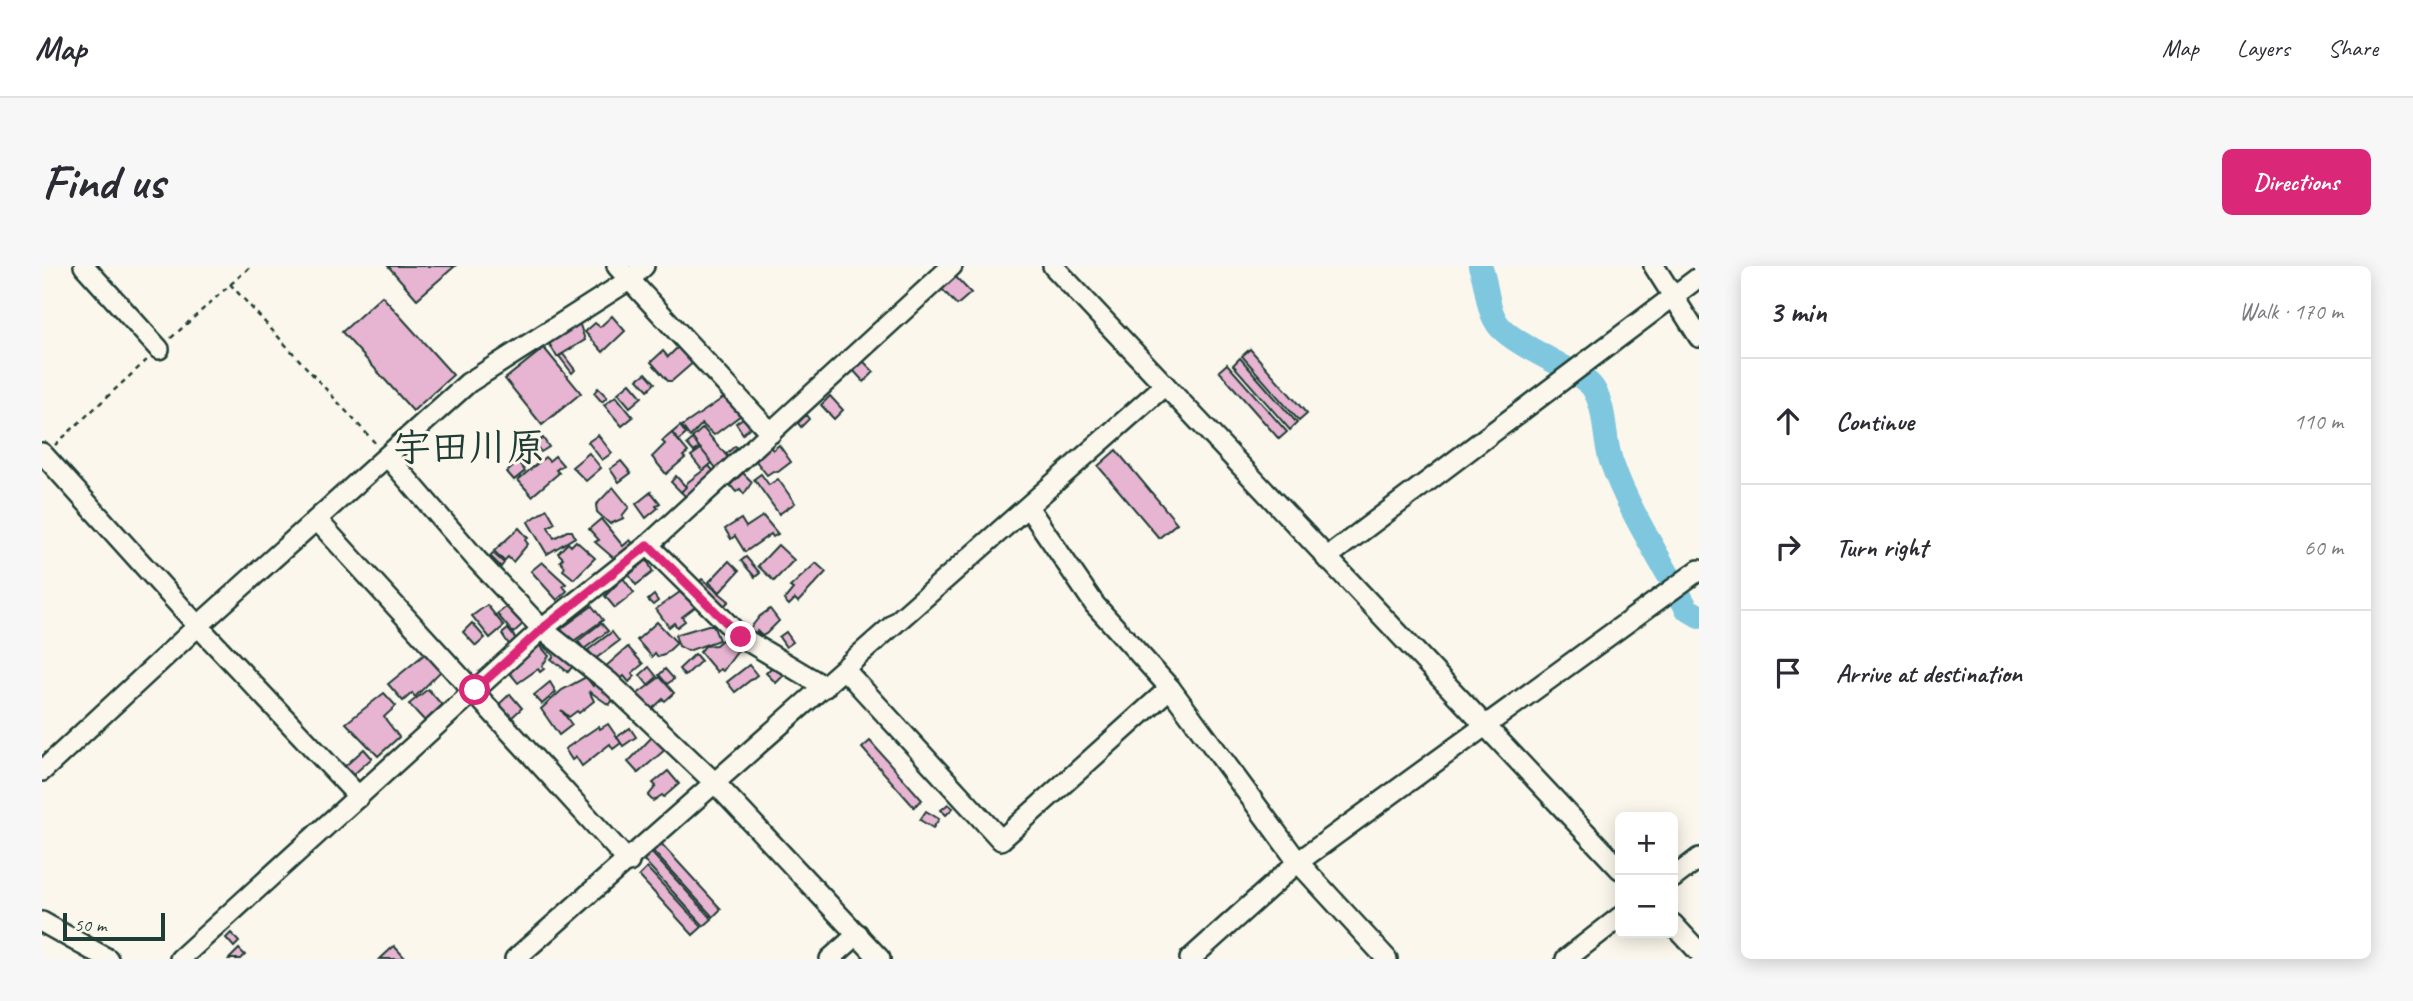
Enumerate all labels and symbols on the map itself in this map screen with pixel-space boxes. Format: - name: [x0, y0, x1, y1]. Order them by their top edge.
- district label: 宇田川原: [393, 424, 545, 471]
- route end: [725, 621, 756, 652]
- route start: [459, 674, 490, 705]
- scale bar: [63, 910, 164, 942]

